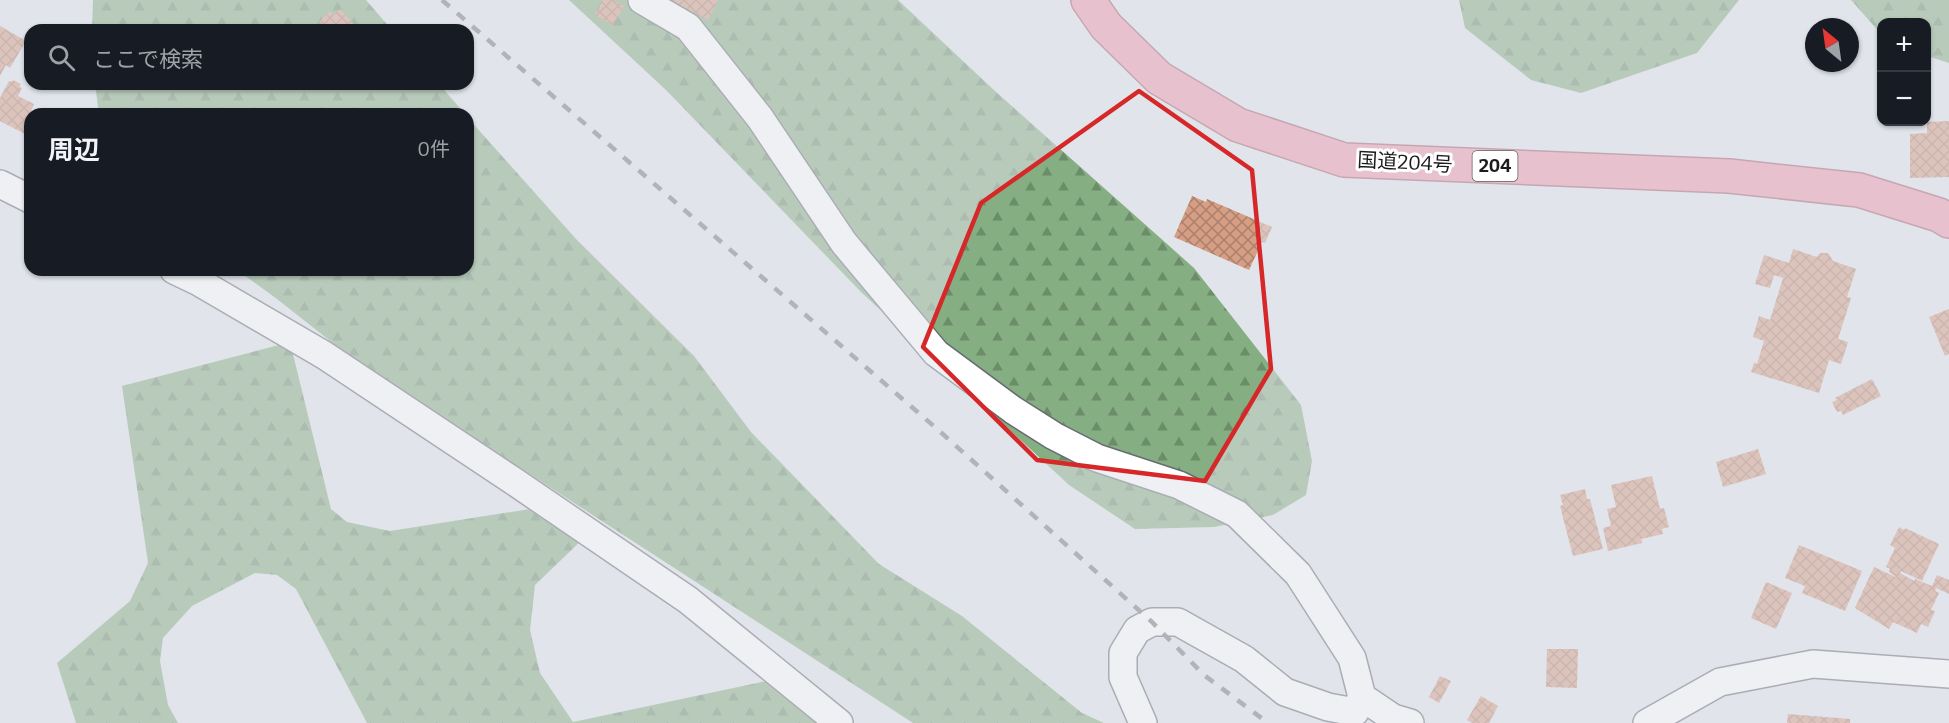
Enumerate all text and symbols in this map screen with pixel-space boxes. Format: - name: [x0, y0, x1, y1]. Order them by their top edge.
- north arrow: [1805, 18, 1859, 72]
- map controls: [1877, 18, 1931, 126]
- button: +: [1877, 18, 1931, 72]
- search box: [24, 24, 474, 90]
- icon: search: [45, 41, 78, 74]
- text: ここで検索: [93, 46, 203, 73]
- button: −: [1877, 72, 1931, 126]
- text: 周辺: [48, 135, 100, 166]
- text: 0件: [417, 137, 450, 161]
- street label: 国道204号: [1357, 148, 1453, 176]
- road number: 204: [1472, 151, 1518, 181]

